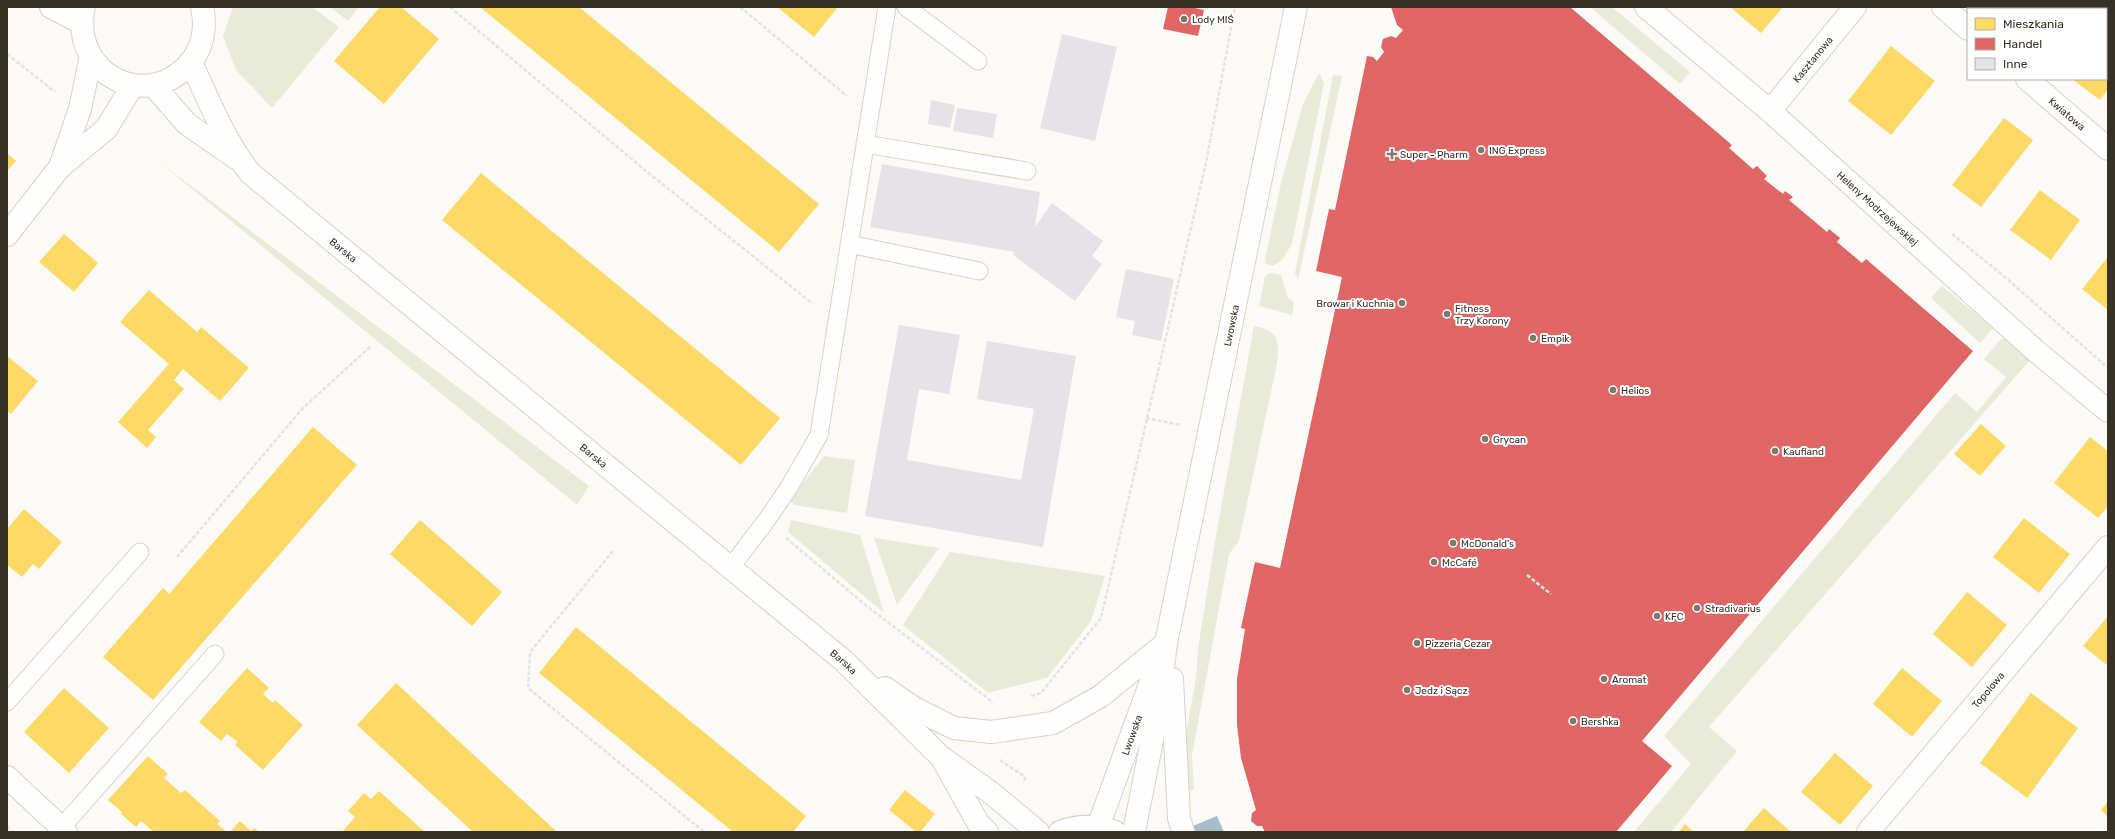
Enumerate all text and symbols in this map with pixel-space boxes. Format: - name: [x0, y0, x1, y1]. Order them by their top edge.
- legend: [1967, 8, 2107, 80]
- marker: Lody MIŚ: [1179, 14, 1189, 24]
- place label: Lody MIŚ: [1192, 14, 1234, 26]
- text: Mieszkania: [2003, 17, 2064, 31]
- street label: Kasztanowa: [1791, 34, 1836, 85]
- text: Handel: [2003, 37, 2042, 51]
- text: Inne: [2003, 57, 2028, 71]
- street label: Kwiatowa: [2046, 95, 2087, 133]
- marker: ING Express: [1476, 145, 1486, 155]
- place label: ING Express: [1489, 145, 1545, 157]
- marker: Super - Pharm: [1387, 149, 1397, 159]
- place label: Super - Pharm: [1400, 149, 1468, 161]
- street label: Heleny Modrzejewskiej: [1834, 169, 1920, 249]
- street label: Barska: [327, 236, 359, 265]
- place label: Browar i Kuchnia: [1316, 298, 1394, 310]
- marker: Browar i Kuchnia: [1397, 298, 1407, 308]
- place label: Fitness Trzy Korony: [1455, 303, 1509, 327]
- street label: Lwowska: [1222, 304, 1242, 347]
- marker: Fitness Trzy Korony: [1442, 309, 1452, 319]
- marker: Empik: [1528, 333, 1538, 343]
- place label: Empik: [1541, 333, 1570, 345]
- marker: Helios: [1608, 385, 1618, 395]
- place label: Helios: [1621, 385, 1649, 397]
- marker: Grycan: [1480, 434, 1490, 444]
- place label: Grycan: [1493, 434, 1526, 446]
- street label: Barska: [577, 442, 609, 471]
- marker: Kaufland: [1770, 446, 1780, 456]
- place label: Kaufland: [1783, 446, 1824, 458]
- marker: McDonald's: [1448, 538, 1458, 548]
- place label: McDonald's: [1461, 538, 1514, 550]
- marker: McCafé: [1429, 557, 1439, 567]
- place label: McCafé: [1442, 557, 1477, 569]
- marker: Stradivarius: [1692, 603, 1702, 613]
- place label: Stradivarius: [1705, 603, 1761, 615]
- marker: KFC: [1652, 611, 1662, 621]
- place label: KFC: [1665, 611, 1684, 623]
- marker: Pizzeria Cezar: [1412, 638, 1422, 648]
- place label: Pizzeria Cezar: [1425, 638, 1491, 650]
- street label: Barska: [827, 647, 859, 677]
- street label: Topolowa: [1970, 670, 2007, 711]
- marker: Aromat: [1599, 674, 1609, 684]
- place label: Aromat: [1612, 674, 1647, 686]
- marker: Jedz i Sącz: [1402, 685, 1412, 695]
- place label: Jedz i Sącz: [1415, 685, 1468, 697]
- street label: Lwowska: [1120, 713, 1145, 757]
- marker: Bershka: [1568, 716, 1578, 726]
- place label: Bershka: [1581, 716, 1619, 728]

